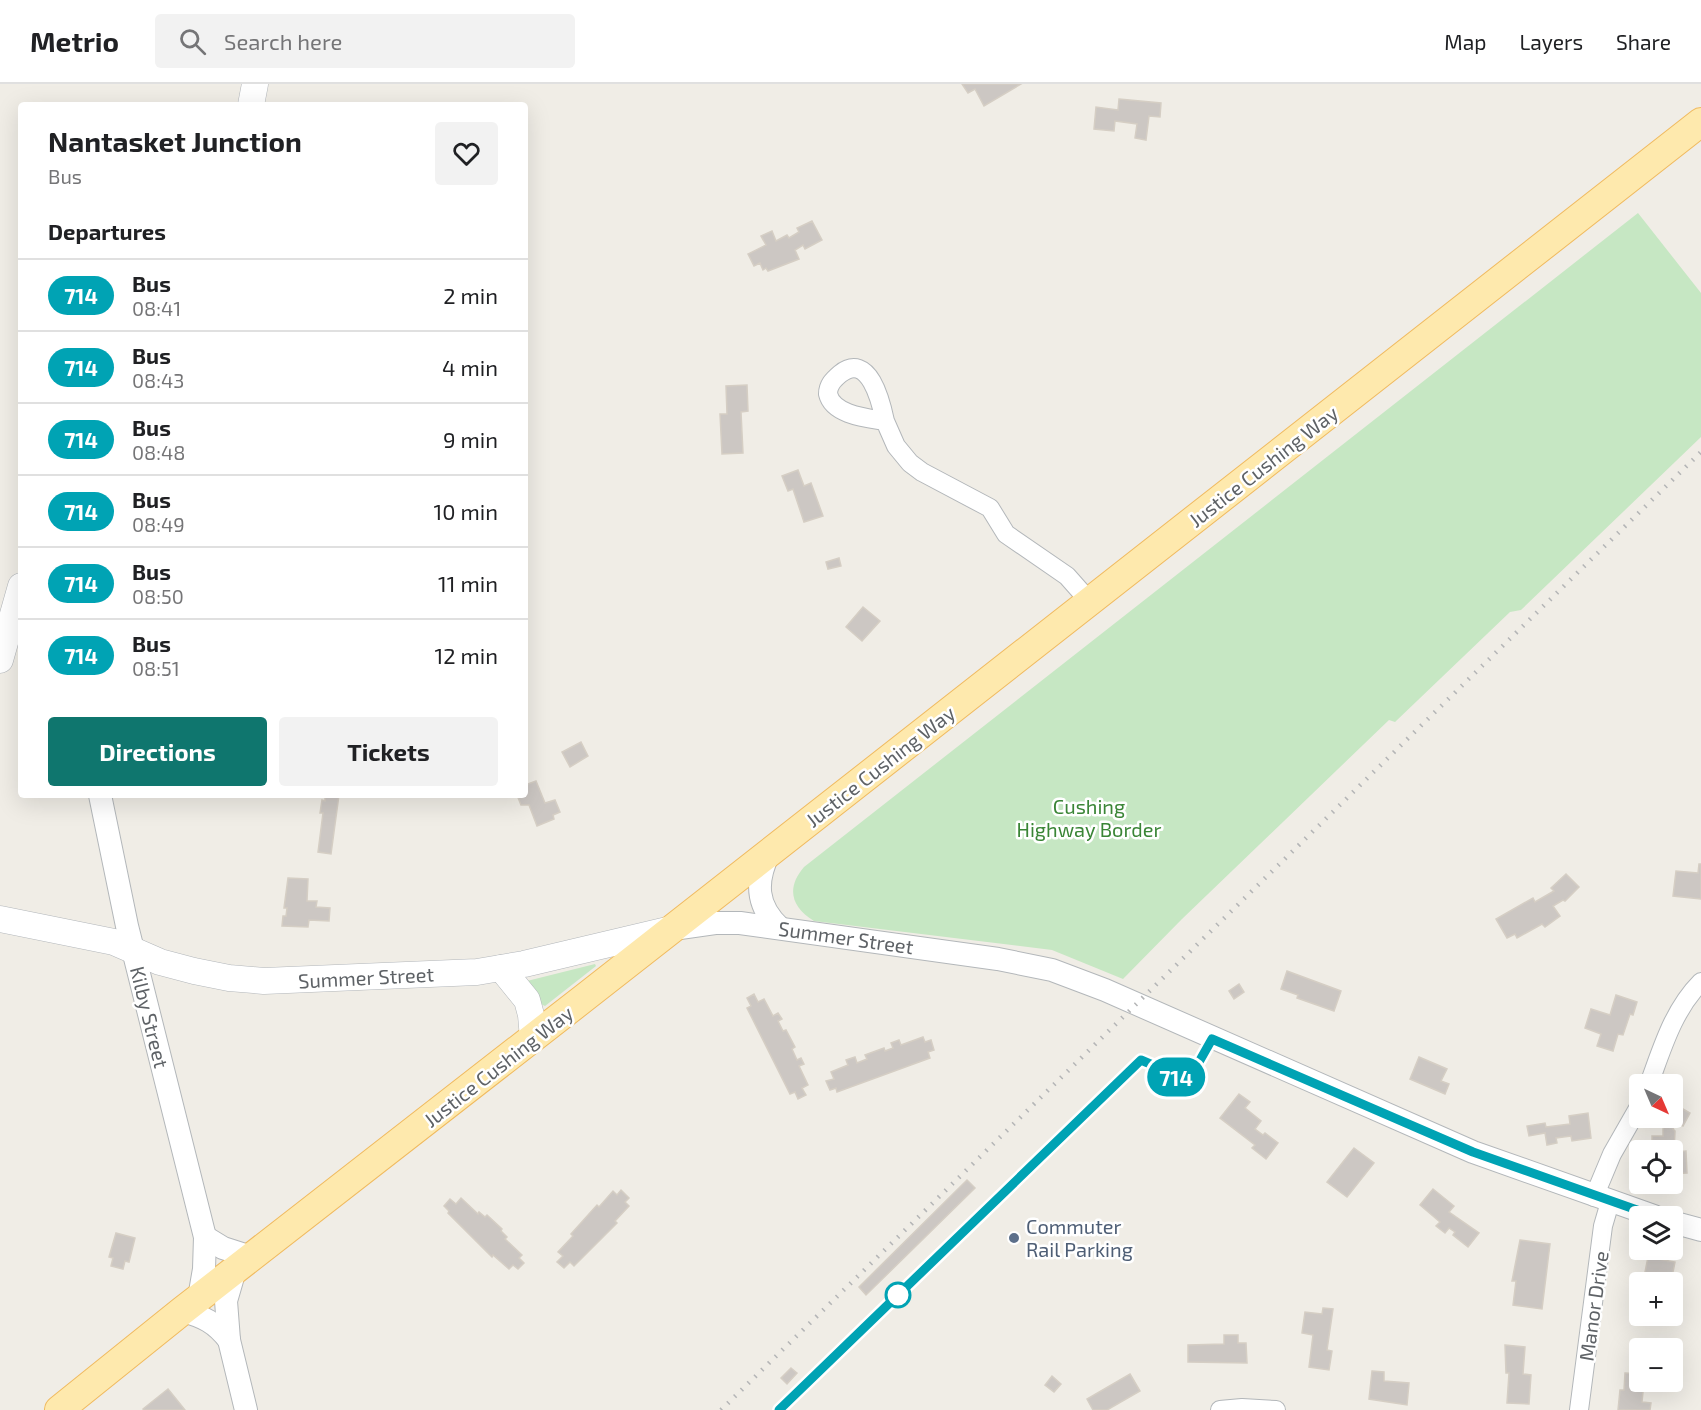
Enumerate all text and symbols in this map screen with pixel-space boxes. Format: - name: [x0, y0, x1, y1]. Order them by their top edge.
- search box: [155, 14, 575, 68]
- text: Metrio: [30, 24, 119, 58]
- icon: search: [176, 25, 209, 58]
- text: Search here: [224, 28, 342, 54]
- text: Map: [1444, 29, 1486, 54]
- text: Layers: [1519, 29, 1583, 54]
- text: Share: [1616, 29, 1671, 54]
- button: heart: [435, 122, 498, 185]
- text: Nantasket Junction: [48, 124, 302, 158]
- text: Bus: [48, 164, 82, 188]
- text: Departures: [48, 218, 166, 244]
- text: Bus: [132, 270, 171, 296]
- text: 2 min: [443, 282, 498, 308]
- text: 714: [64, 283, 98, 308]
- text: 08:41: [132, 296, 181, 320]
- text: Bus: [132, 342, 171, 368]
- text: 4 min: [442, 354, 498, 380]
- text: 714: [64, 355, 98, 380]
- text: 08:43: [132, 368, 184, 392]
- street label: Justice Cushing Way: [1184, 400, 1343, 532]
- text: Bus: [132, 414, 171, 440]
- text: 9 min: [443, 426, 498, 452]
- text: 714: [64, 427, 98, 452]
- text: 08:48: [132, 440, 185, 464]
- text: Bus: [132, 486, 171, 512]
- text: 10 min: [434, 498, 498, 524]
- text: 714: [64, 499, 98, 524]
- text: 08:49: [132, 512, 185, 536]
- text: Bus: [132, 558, 171, 584]
- text: 11 min: [438, 570, 498, 596]
- text: 714: [64, 571, 98, 596]
- text: 08:50: [132, 584, 184, 608]
- text: Bus: [132, 630, 171, 656]
- text: 12 min: [434, 642, 498, 668]
- text: 714: [64, 643, 98, 668]
- text: 08:51: [132, 656, 180, 680]
- street label: Justice Cushing Way: [801, 700, 960, 832]
- button: Directions: [48, 717, 267, 786]
- button: Tickets: [279, 717, 498, 786]
- park label: Cushing Highway Border: [1017, 794, 1161, 841]
- street label: Summer Street: [777, 916, 915, 958]
- street label: Summer Street: [297, 961, 435, 993]
- street label: Kilby Street: [126, 964, 174, 1071]
- street label: Justice Cushing Way: [419, 1000, 578, 1132]
- line badge: 714: [1142, 1058, 1210, 1096]
- text: 714: [1159, 1065, 1193, 1090]
- north arrow: [1629, 1074, 1683, 1128]
- map controls: [1629, 1074, 1683, 1392]
- button: locate: [1629, 1140, 1683, 1194]
- button: layers: [1629, 1206, 1683, 1260]
- place label: Commuter Rail Parking: [1026, 1214, 1133, 1261]
- marker: Commuter Rail Parking: [1007, 1231, 1021, 1245]
- street label: Manor Drive: [1573, 1249, 1613, 1363]
- button: +: [1629, 1272, 1683, 1326]
- unlabelled marker: [885, 1282, 911, 1308]
- button: −: [1629, 1338, 1683, 1392]

